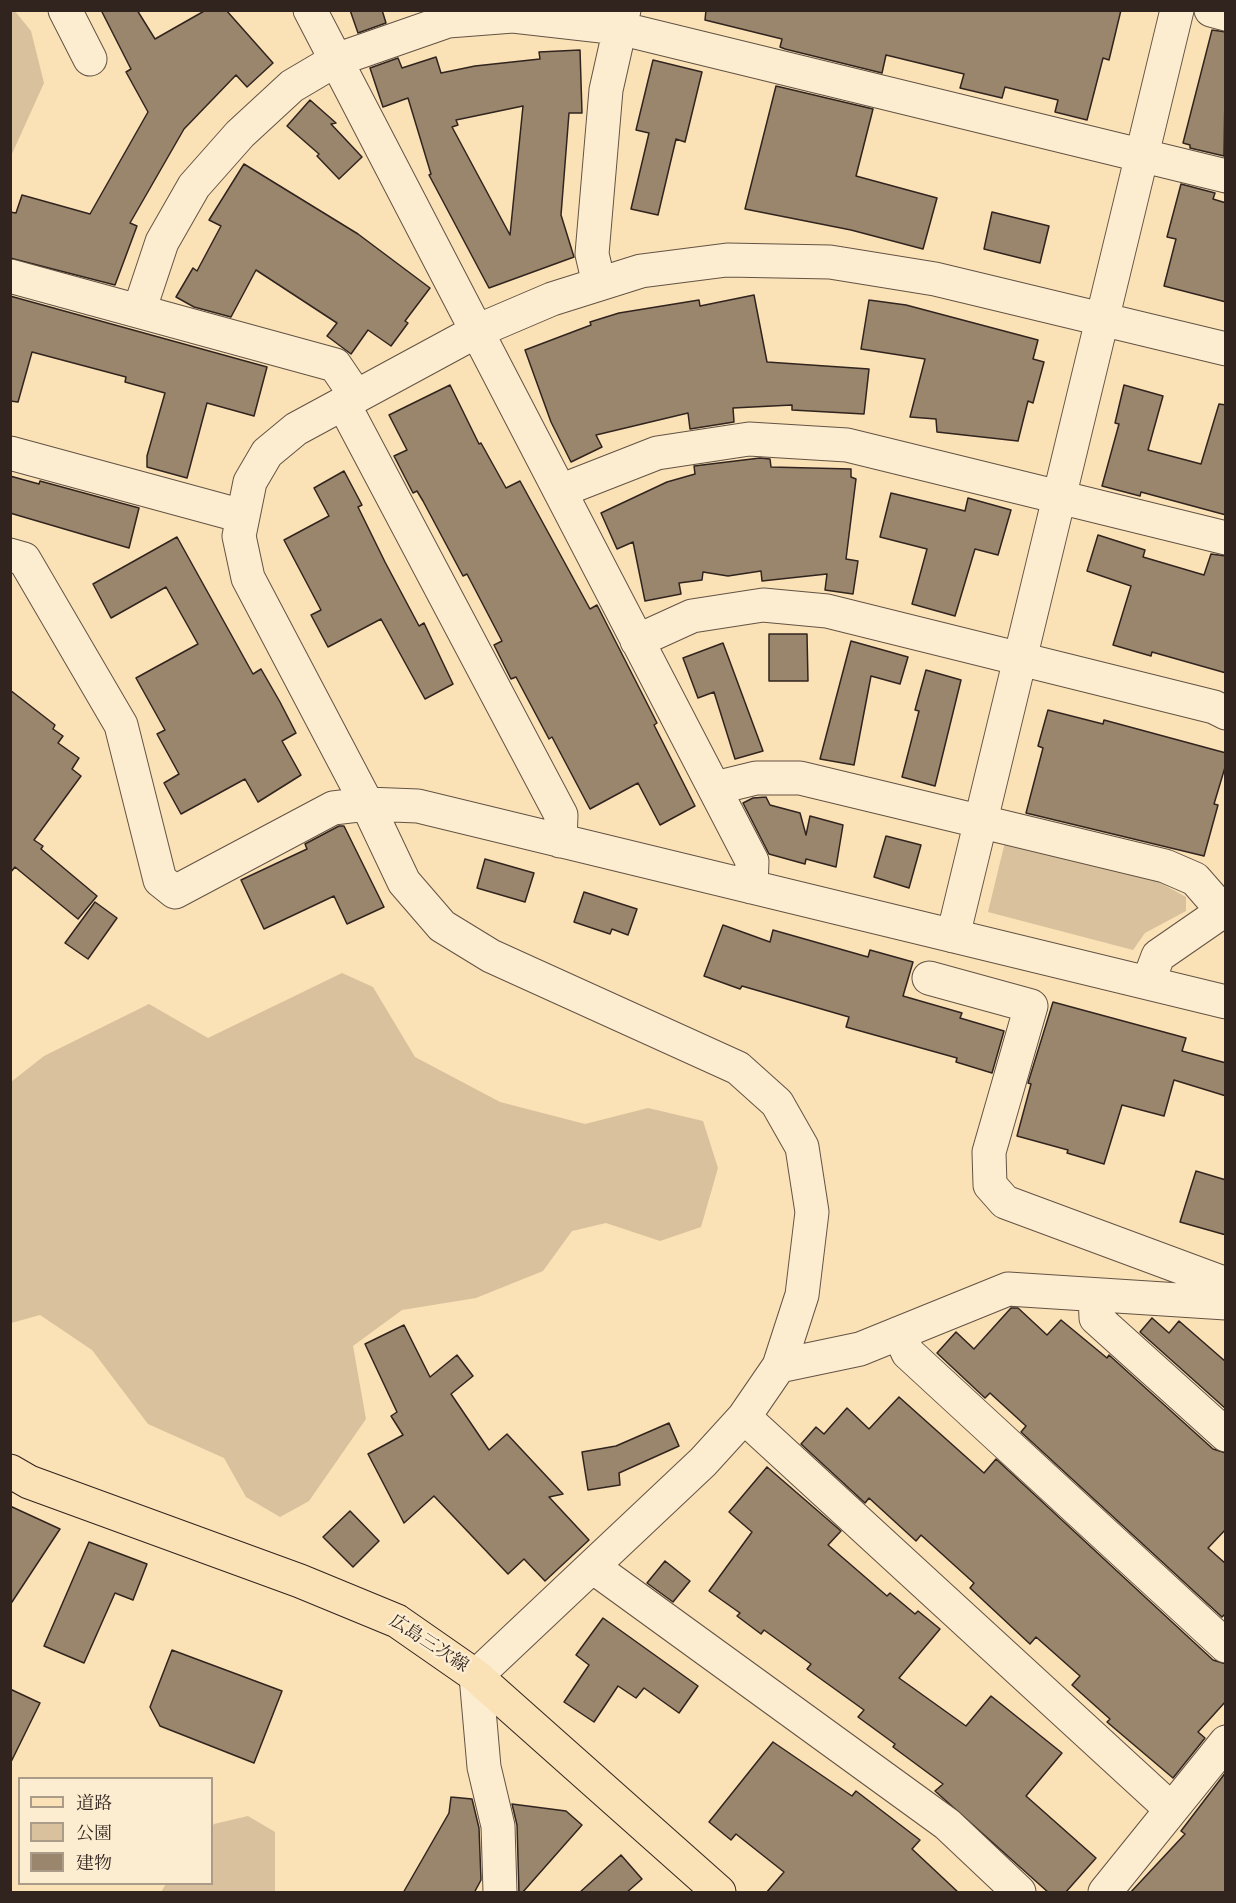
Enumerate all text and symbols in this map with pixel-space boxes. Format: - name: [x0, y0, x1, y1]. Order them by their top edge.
- street label: 広島三次線: [384, 1611, 472, 1679]
- legend: [18, 1777, 213, 1885]
- text: 道路: [76, 1792, 112, 1817]
- text: 公園: [76, 1822, 112, 1847]
- text: 建物: [76, 1852, 112, 1877]

